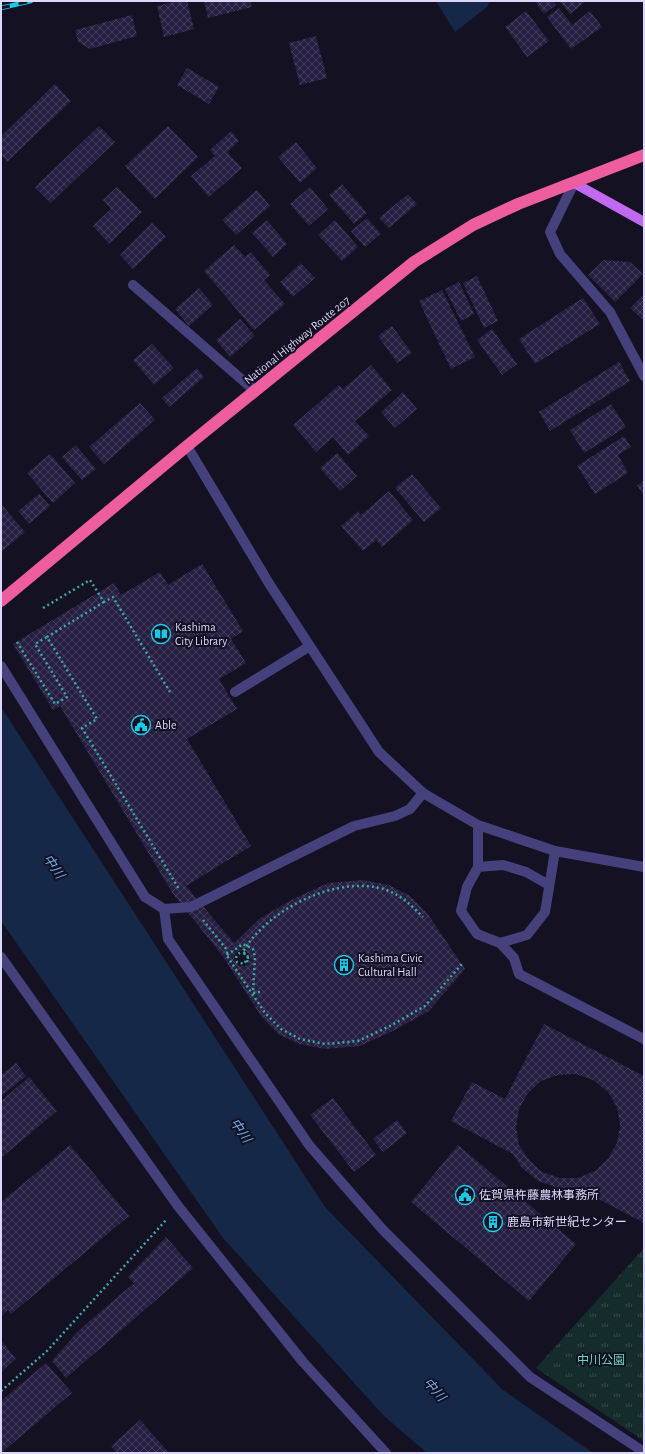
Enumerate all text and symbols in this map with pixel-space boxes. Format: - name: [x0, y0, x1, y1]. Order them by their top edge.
- street label: National Highway Route 207: [242, 294, 353, 387]
- place label: Kashima City Library: [175, 621, 227, 648]
- library icon: Kashima City Library: [150, 623, 172, 645]
- public building icon: Able: [130, 714, 152, 736]
- place label: Able: [155, 719, 177, 731]
- water label: 中川: [40, 852, 68, 883]
- place label: Kashima Civic Cultural Hall: [358, 952, 423, 978]
- building icon: Kashima Civic Cultural Hall: [333, 954, 355, 976]
- water label: 中川: [227, 1116, 255, 1147]
- public building icon: 佐賀県杵藤農林事務所: [454, 1184, 476, 1206]
- place label: 佐賀県杵藤農林事務所: [479, 1188, 599, 1201]
- building icon: 鹿島市新世紀センター: [482, 1211, 504, 1233]
- place label: 鹿島市新世紀センター: [507, 1215, 627, 1228]
- park label: 中川公園: [577, 1353, 625, 1366]
- water label: 中川: [421, 1375, 449, 1406]

